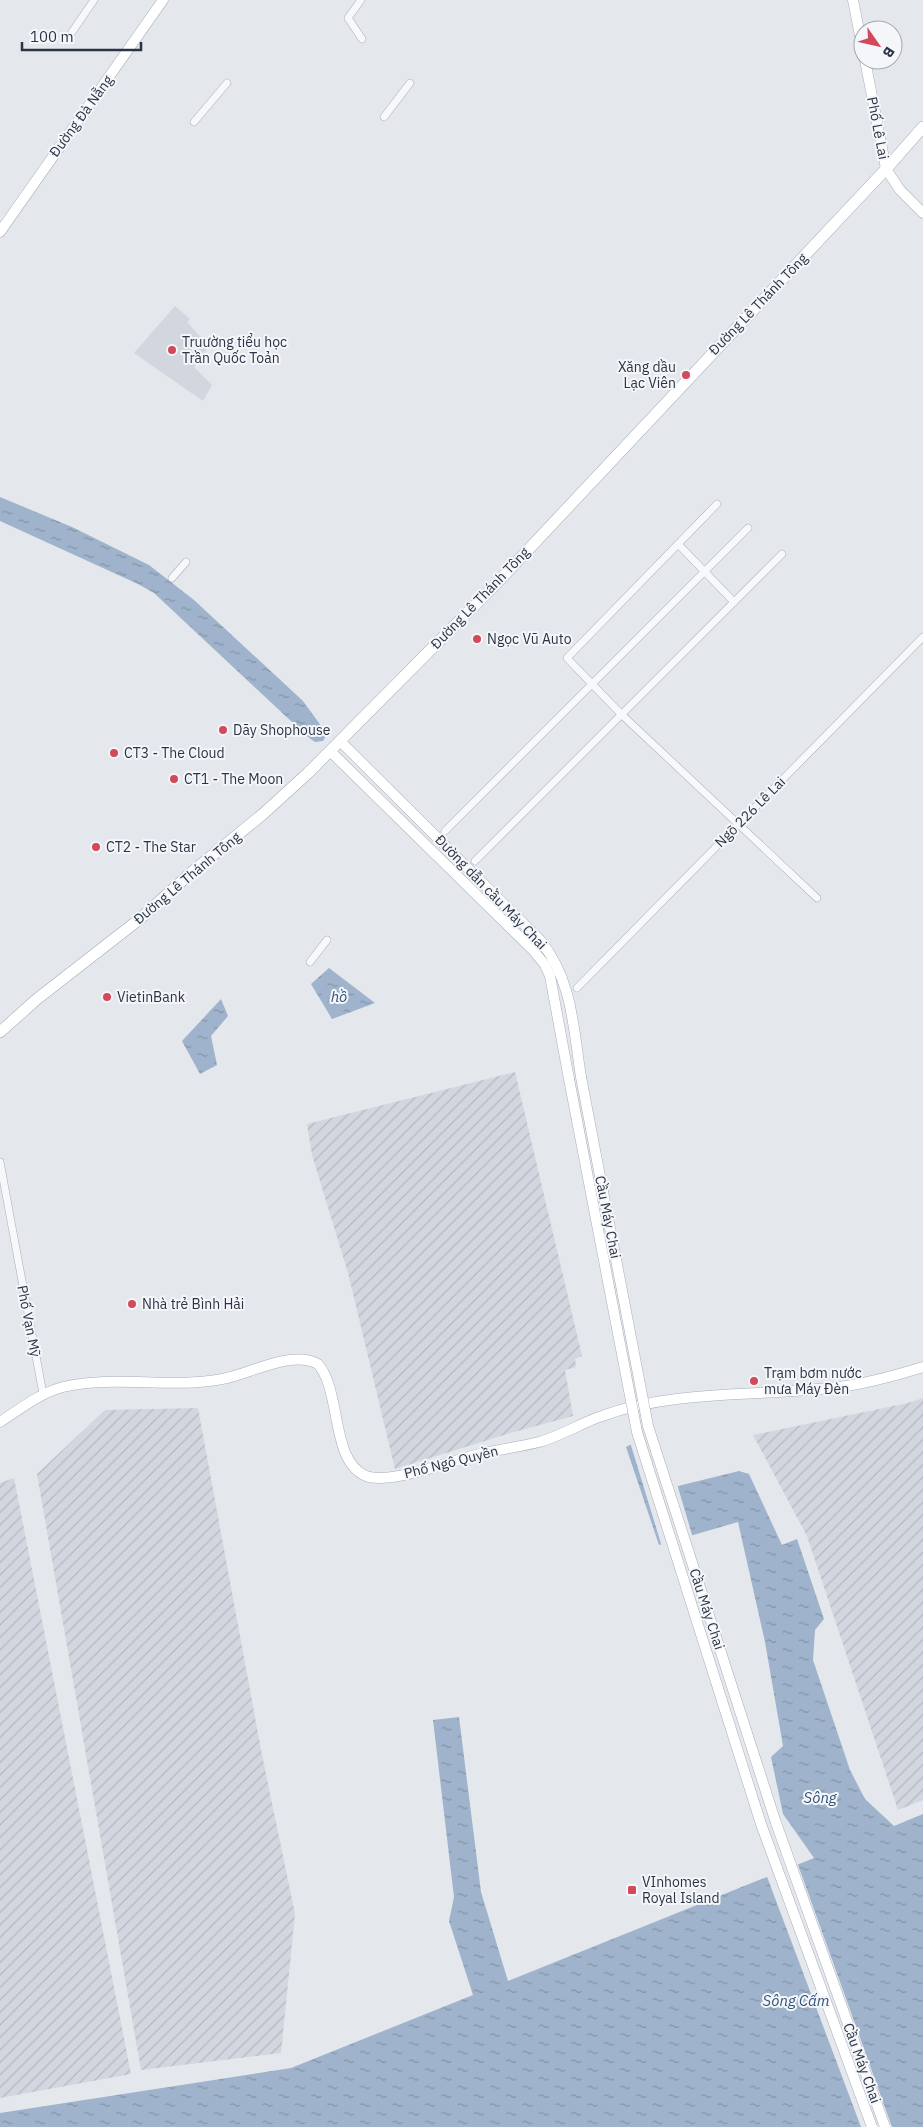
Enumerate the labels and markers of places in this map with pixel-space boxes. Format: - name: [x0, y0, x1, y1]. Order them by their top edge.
- place label: Truường tiểu học Trần Quốc Toản: [182, 333, 287, 367]
- marker: Truường tiểu học Trần Quốc Toản: [166, 344, 178, 356]
- place label: Xăng dầu Lạc Viên: [618, 358, 676, 392]
- marker: Xăng dầu Lạc Viên: [680, 369, 692, 381]
- place label: Ngọc Vũ Auto: [487, 630, 572, 648]
- marker: Ngọc Vũ Auto: [471, 633, 483, 645]
- place label: Dãy Shophouse: [233, 721, 331, 739]
- marker: Dãy Shophouse: [217, 724, 229, 736]
- place label: CT3 - The Cloud: [124, 744, 225, 762]
- marker: CT3 - The Cloud: [108, 747, 120, 759]
- place label: CT1 - The Moon: [184, 770, 283, 788]
- marker: CT1 - The Moon: [168, 773, 180, 785]
- place label: CT2 - The Star: [106, 838, 196, 856]
- marker: CT2 - The Star: [90, 841, 102, 853]
- place label: VietinBank: [117, 988, 186, 1006]
- marker: VietinBank: [101, 991, 113, 1003]
- place label: Nhà trẻ Bình Hải: [142, 1295, 244, 1313]
- marker: Nhà trẻ Bình Hải: [126, 1298, 138, 1310]
- place label: Trạm bơm nước mưa Máy Đèn: [764, 1364, 862, 1398]
- marker: Trạm bơm nước mưa Máy Đèn: [748, 1375, 760, 1387]
- place label: VInhomes Royal Island: [642, 1873, 720, 1907]
- marker: VInhomes Royal Island: [626, 1884, 638, 1896]

